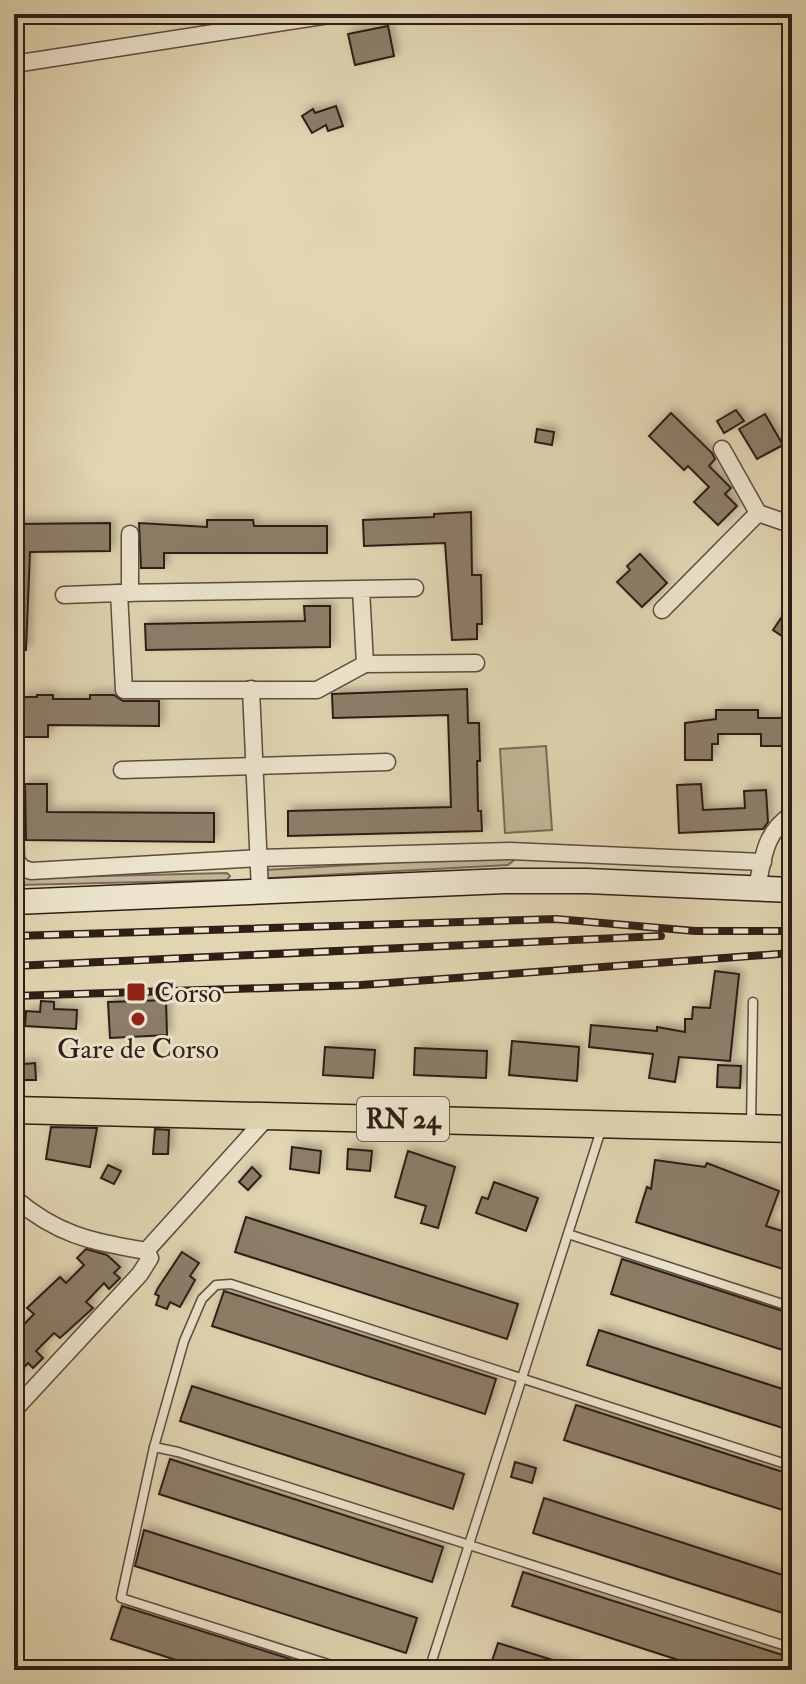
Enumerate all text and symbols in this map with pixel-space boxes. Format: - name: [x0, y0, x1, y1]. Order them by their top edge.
- place label: Corso: [154, 976, 222, 1011]
- marker: Corso: [125, 981, 147, 1003]
- marker: Gare de Corso: [129, 1010, 147, 1028]
- place label: Gare de Corso: [57, 1032, 219, 1067]
- road number: RN 24: [357, 1097, 449, 1141]

